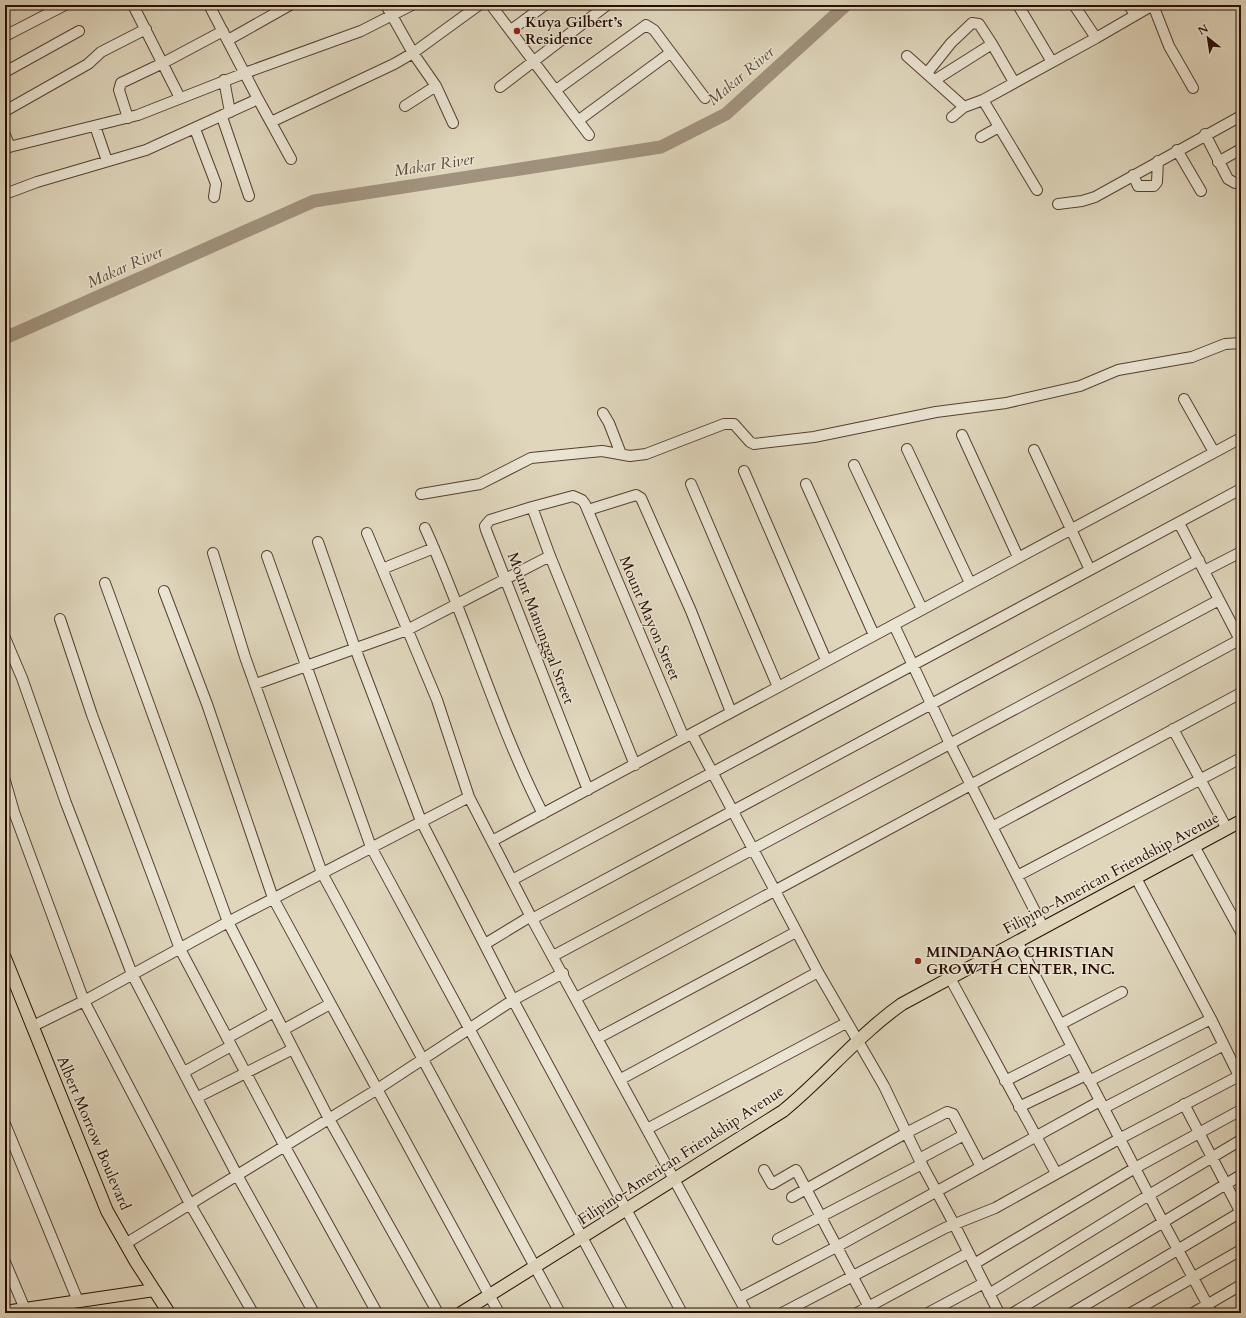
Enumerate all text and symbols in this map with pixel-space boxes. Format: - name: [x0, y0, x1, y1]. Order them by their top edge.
- place label: Kuya Gilbert’s Residence: [525, 12, 623, 49]
- north arrow: [1188, 18, 1228, 58]
- text: N: [1195, 21, 1212, 39]
- marker: Kuya Gilbert’s Residence: [512, 26, 522, 36]
- water label: Makar River: [703, 41, 780, 111]
- water label: Makar River: [392, 148, 477, 182]
- water label: Makar River: [83, 240, 167, 294]
- street label: Mount Manunggal Street: [503, 549, 579, 707]
- street label: Mount Mayon Street: [615, 553, 685, 683]
- street label: Filipino-American Friendship Avenue: [1000, 807, 1223, 939]
- place label: MINDANAO CHRISTIAN GROWTH CENTER, INC.: [926, 942, 1115, 979]
- marker: MINDANAO CHRISTIAN GROWTH CENTER, INC.: [913, 956, 923, 966]
- street label: Albert Morrow Boulevard: [52, 1053, 136, 1213]
- street label: Filipino-American Friendship Avenue: [574, 1081, 788, 1229]

